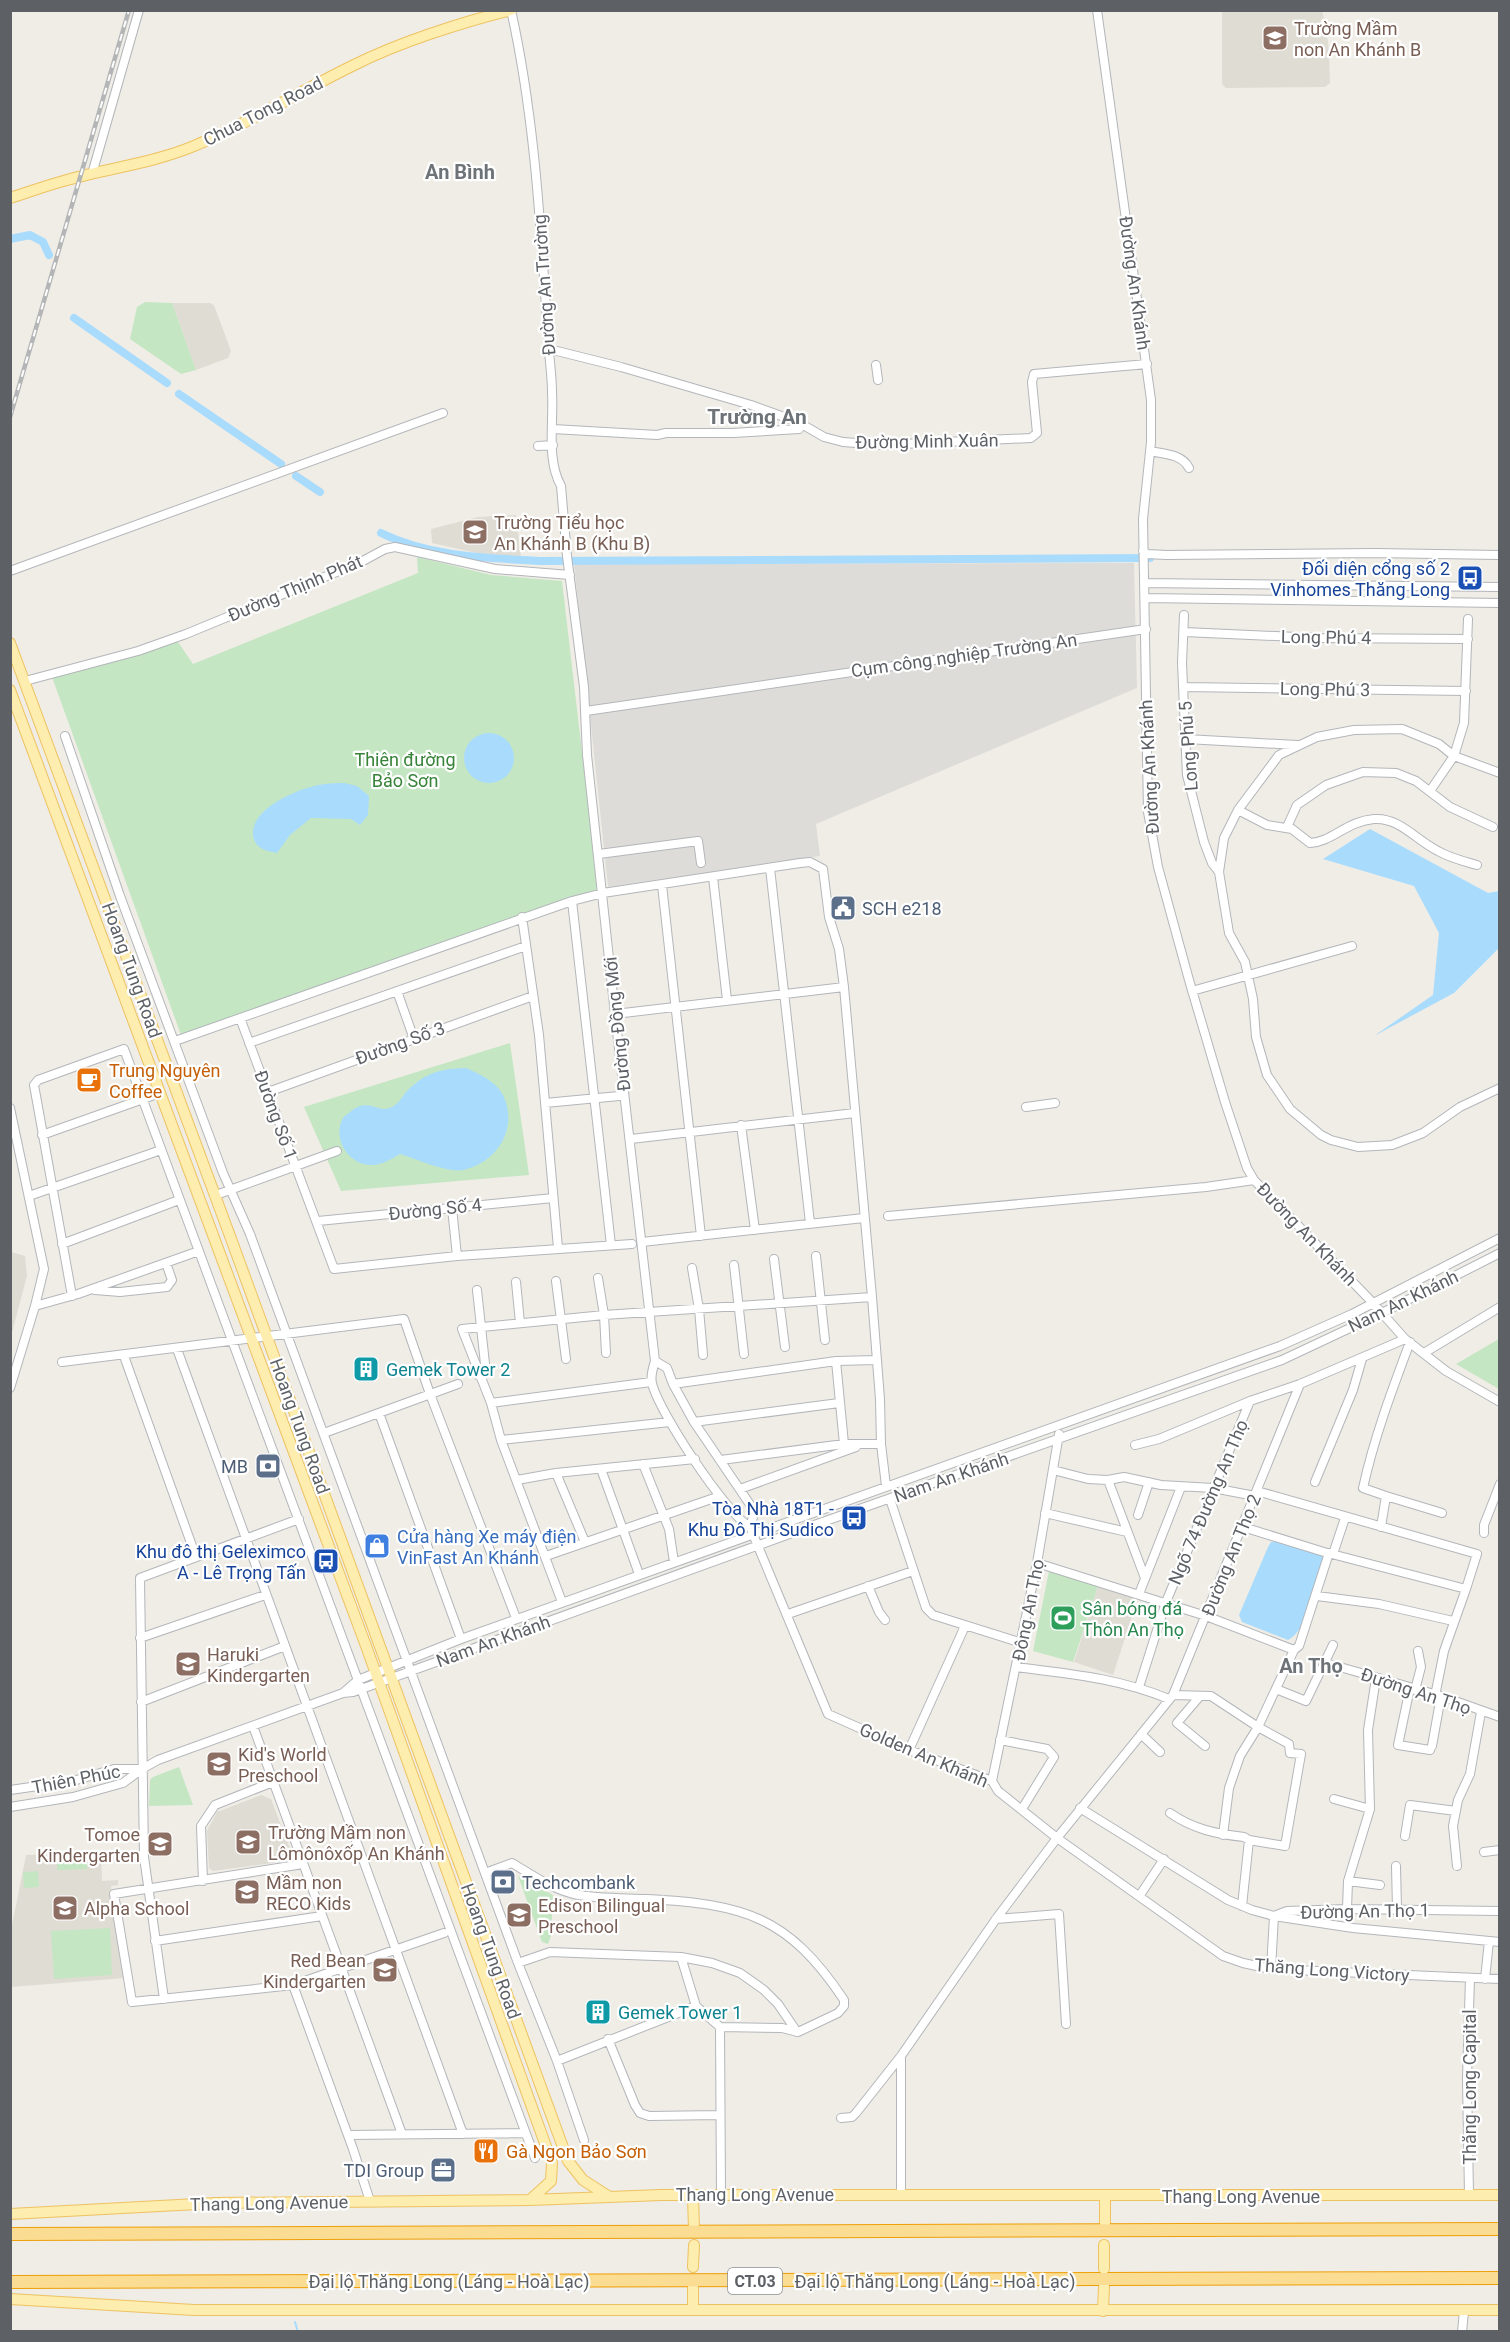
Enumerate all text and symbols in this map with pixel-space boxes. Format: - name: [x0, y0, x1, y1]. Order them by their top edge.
- place label: Trường Mầm non An Khánh B: [1294, 18, 1421, 60]
- school or university icon: Trường Mầm non An Khánh B: [1260, 23, 1290, 53]
- street label: Chua Tong Road: [200, 72, 326, 150]
- district label: An Bình: [425, 160, 495, 184]
- street label: Đường An Trường: [529, 214, 559, 356]
- street label: Đường An Khánh: [1115, 215, 1155, 351]
- district label: Trường An: [707, 405, 807, 429]
- street label: Đường Minh Xuân: [855, 429, 999, 453]
- place label: Trường Tiểu học An Khánh B (Khu B): [494, 512, 650, 555]
- school or university icon: Trường Tiểu học An Khánh B (Khu B): [460, 517, 490, 547]
- street label: Đường Thịnh Phát: [225, 550, 365, 626]
- place label: Đối diện cổng số 2 Vinhomes Thăng Long: [1270, 558, 1450, 600]
- bus stop icon: Đối diện cổng số 2 Vinhomes Thăng Long: [1455, 563, 1485, 593]
- street label: Long Phú 4: [1281, 626, 1371, 648]
- street label: Cụm công nghiệp Trường An: [850, 629, 1078, 681]
- street label: Long Phú 3: [1280, 678, 1370, 700]
- street label: Đường An Khánh: [1135, 699, 1163, 835]
- street label: Long Phú 5: [1174, 700, 1202, 792]
- park label: Thiên đường Bảo Sơn: [354, 749, 456, 791]
- public building icon: SCH e218: [828, 893, 858, 923]
- place label: SCH e218: [862, 898, 942, 919]
- street label: Hoang Tung Road: [98, 899, 166, 1041]
- street label: Đường Đồng Mới: [599, 956, 635, 1092]
- street label: Đường Số 3: [352, 1017, 448, 1069]
- place label: Trung Nguyên Coffee: [109, 1060, 220, 1102]
- cafe icon: Trung Nguyên Coffee: [74, 1065, 104, 1095]
- street label: Đường Số 1: [250, 1067, 302, 1163]
- street label: Đường An Khánh: [1253, 1178, 1361, 1290]
- street label: Đường Số 4: [387, 1194, 483, 1224]
- street label: Nam An Khánh: [1345, 1265, 1461, 1337]
- building icon: Gemek Tower 2: [351, 1354, 381, 1384]
- street label: Hoang Tung Road: [266, 1355, 334, 1497]
- place label: Gemek Tower 2: [386, 1359, 510, 1380]
- street label: Ngõ 74 Đường An Thọ: [1164, 1416, 1252, 1588]
- street label: Nam An Khánh: [891, 1448, 1011, 1506]
- bank icon: MB: [253, 1451, 283, 1481]
- place label: MB: [221, 1456, 248, 1477]
- street label: Đường An Thọ 2: [1197, 1491, 1265, 1619]
- place label: Tòa Nhà 18T1 - Khu Đô Thị Sudico: [688, 1498, 834, 1540]
- bus stop icon: Tòa Nhà 18T1 - Khu Đô Thị Sudico: [839, 1503, 869, 1533]
- place label: Cửa hàng Xe máy điện VinFast An Khánh: [397, 1526, 576, 1568]
- shop icon: Cửa hàng Xe máy điện VinFast An Khánh: [362, 1531, 392, 1561]
- place label: Khu đô thị Geleximco A - Lê Trọng Tấn: [136, 1541, 306, 1583]
- bus stop icon: Khu đô thị Geleximco A - Lê Trọng Tấn: [311, 1546, 341, 1576]
- street label: Đông An Thọ: [1008, 1557, 1048, 1663]
- place label: Sân bóng đá Thôn An Thọ: [1082, 1598, 1184, 1640]
- sports icon: Sân bóng đá Thôn An Thọ: [1048, 1603, 1078, 1633]
- street label: Nam An Khánh: [433, 1611, 553, 1671]
- place label: Haruki Kindergarten: [207, 1644, 310, 1686]
- school or university icon: Haruki Kindergarten: [173, 1649, 203, 1679]
- district label: An Thọ: [1279, 1654, 1343, 1678]
- street label: Đường An Thọ: [1358, 1663, 1474, 1719]
- street label: Golden An Khánh: [856, 1718, 992, 1792]
- place label: Kid's World Preschool: [238, 1744, 327, 1786]
- school or university icon: Kid's World Preschool: [204, 1749, 234, 1779]
- street label: Thiên Phúc: [30, 1760, 122, 1798]
- place label: Trường Mầm non Lômônôxốp An Khánh: [268, 1822, 445, 1864]
- place label: Tomoe Kindergarten: [37, 1824, 140, 1866]
- school or university icon: Trường Mầm non Lômônôxốp An Khánh: [233, 1827, 263, 1857]
- school or university icon: Tomoe Kindergarten: [145, 1829, 175, 1859]
- bank icon: Techcombank: [488, 1867, 518, 1897]
- place label: Mầm non RECO Kids: [266, 1872, 351, 1914]
- place label: Techcombank: [522, 1872, 636, 1893]
- school or university icon: Mầm non RECO Kids: [232, 1877, 262, 1907]
- street label: Hoang Tung Road: [457, 1880, 525, 2022]
- school or university icon: Alpha School: [50, 1893, 80, 1923]
- place label: Edison Bilingual Preschool: [538, 1895, 665, 1937]
- place label: Alpha School: [84, 1898, 189, 1919]
- street label: Đường An Thọ 1: [1300, 1899, 1430, 1923]
- school or university icon: Edison Bilingual Preschool: [504, 1900, 534, 1930]
- place label: Red Bean Kindergarten: [263, 1950, 366, 1992]
- street label: Thăng Long Victory: [1254, 1954, 1411, 1986]
- school or university icon: Red Bean Kindergarten: [370, 1955, 400, 1985]
- building icon: Gemek Tower 1: [583, 1997, 613, 2027]
- place label: Gemek Tower 1: [618, 2002, 742, 2023]
- street label: Thăng Long Capital: [1459, 2009, 1480, 2165]
- restaurant icon: Gà Ngon Bảo Sơn: [471, 2136, 501, 2166]
- place label: Gà Ngon Bảo Sơn: [506, 2141, 647, 2162]
- office icon: TDI Group: [428, 2155, 458, 2185]
- place label: TDI Group: [344, 2160, 424, 2181]
- street label: Thang Long Avenue: [676, 2184, 834, 2205]
- street label: Thang Long Avenue: [1162, 2186, 1320, 2207]
- street label: Thang Long Avenue: [190, 2191, 348, 2215]
- road number: CT.03: [728, 2268, 782, 2294]
- street label: Đại lộ Thăng Long (Láng - Hoà Lạc): [308, 2271, 590, 2293]
- street label: Đại lộ Thăng Long (Láng - Hoà Lạc): [794, 2271, 1076, 2293]

